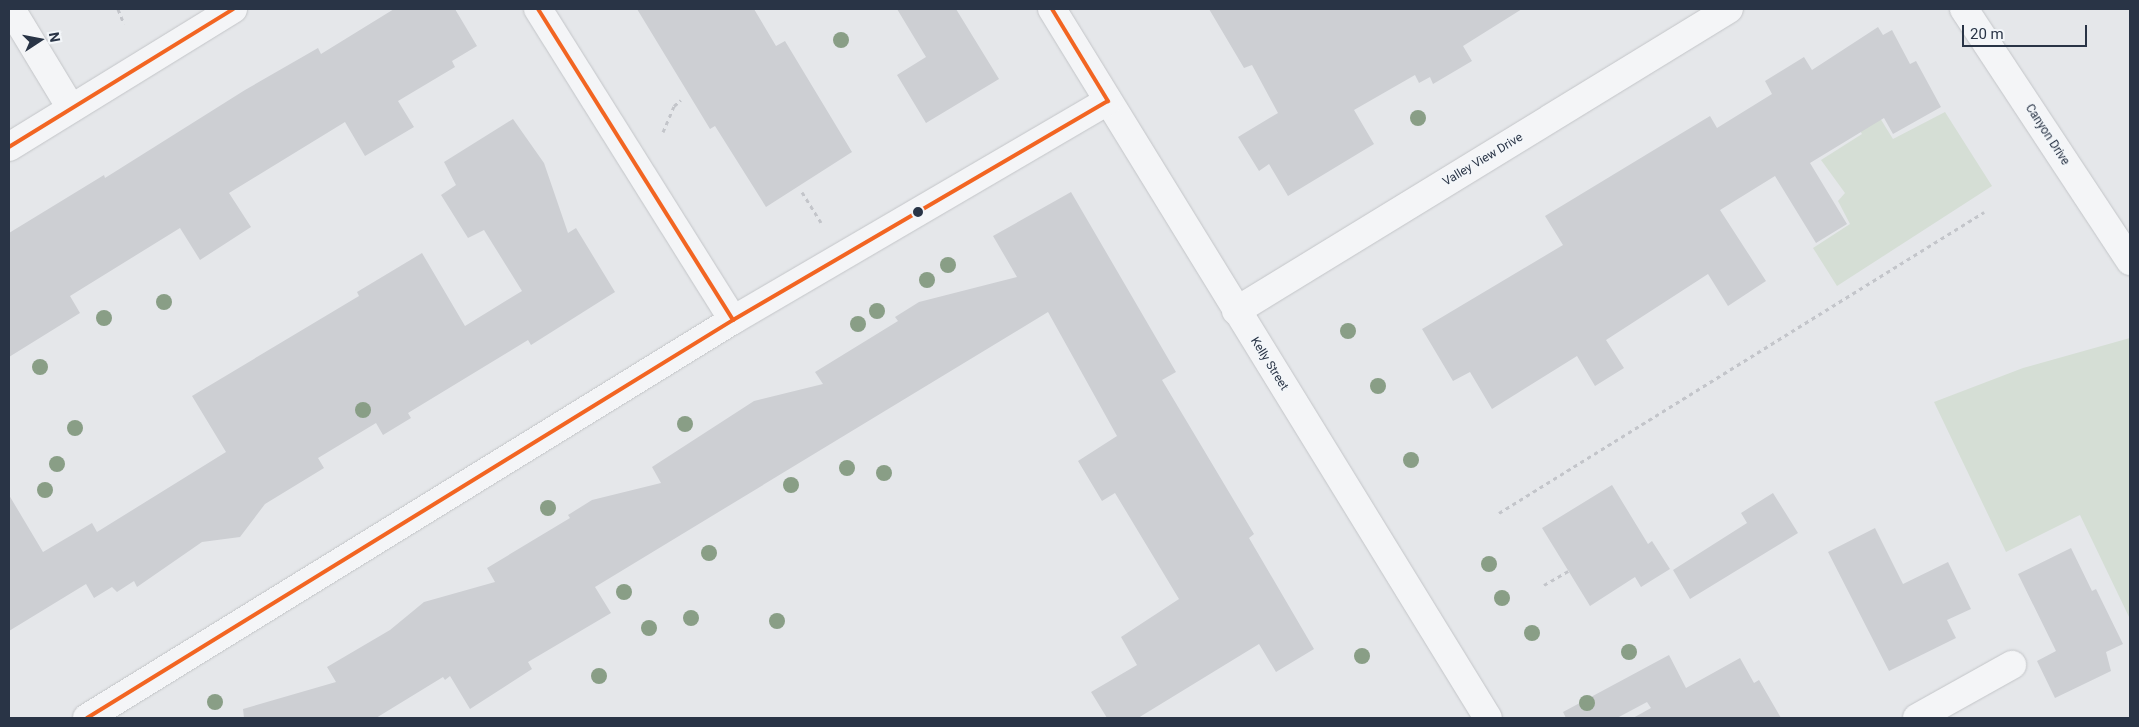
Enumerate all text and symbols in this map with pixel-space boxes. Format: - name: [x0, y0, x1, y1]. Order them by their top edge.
- north arrow: [15, 15, 65, 65]
- scale bar: [1964, 15, 2089, 47]
- text: 20 m: [1970, 25, 2004, 43]
- text: N: [46, 31, 64, 44]
- street label: Canyon Drive: [2022, 102, 2072, 168]
- street label: Valley View Drive: [1440, 131, 1526, 189]
- unlabelled marker: [913, 207, 923, 217]
- street label: Kelly Street: [1247, 335, 1291, 393]

